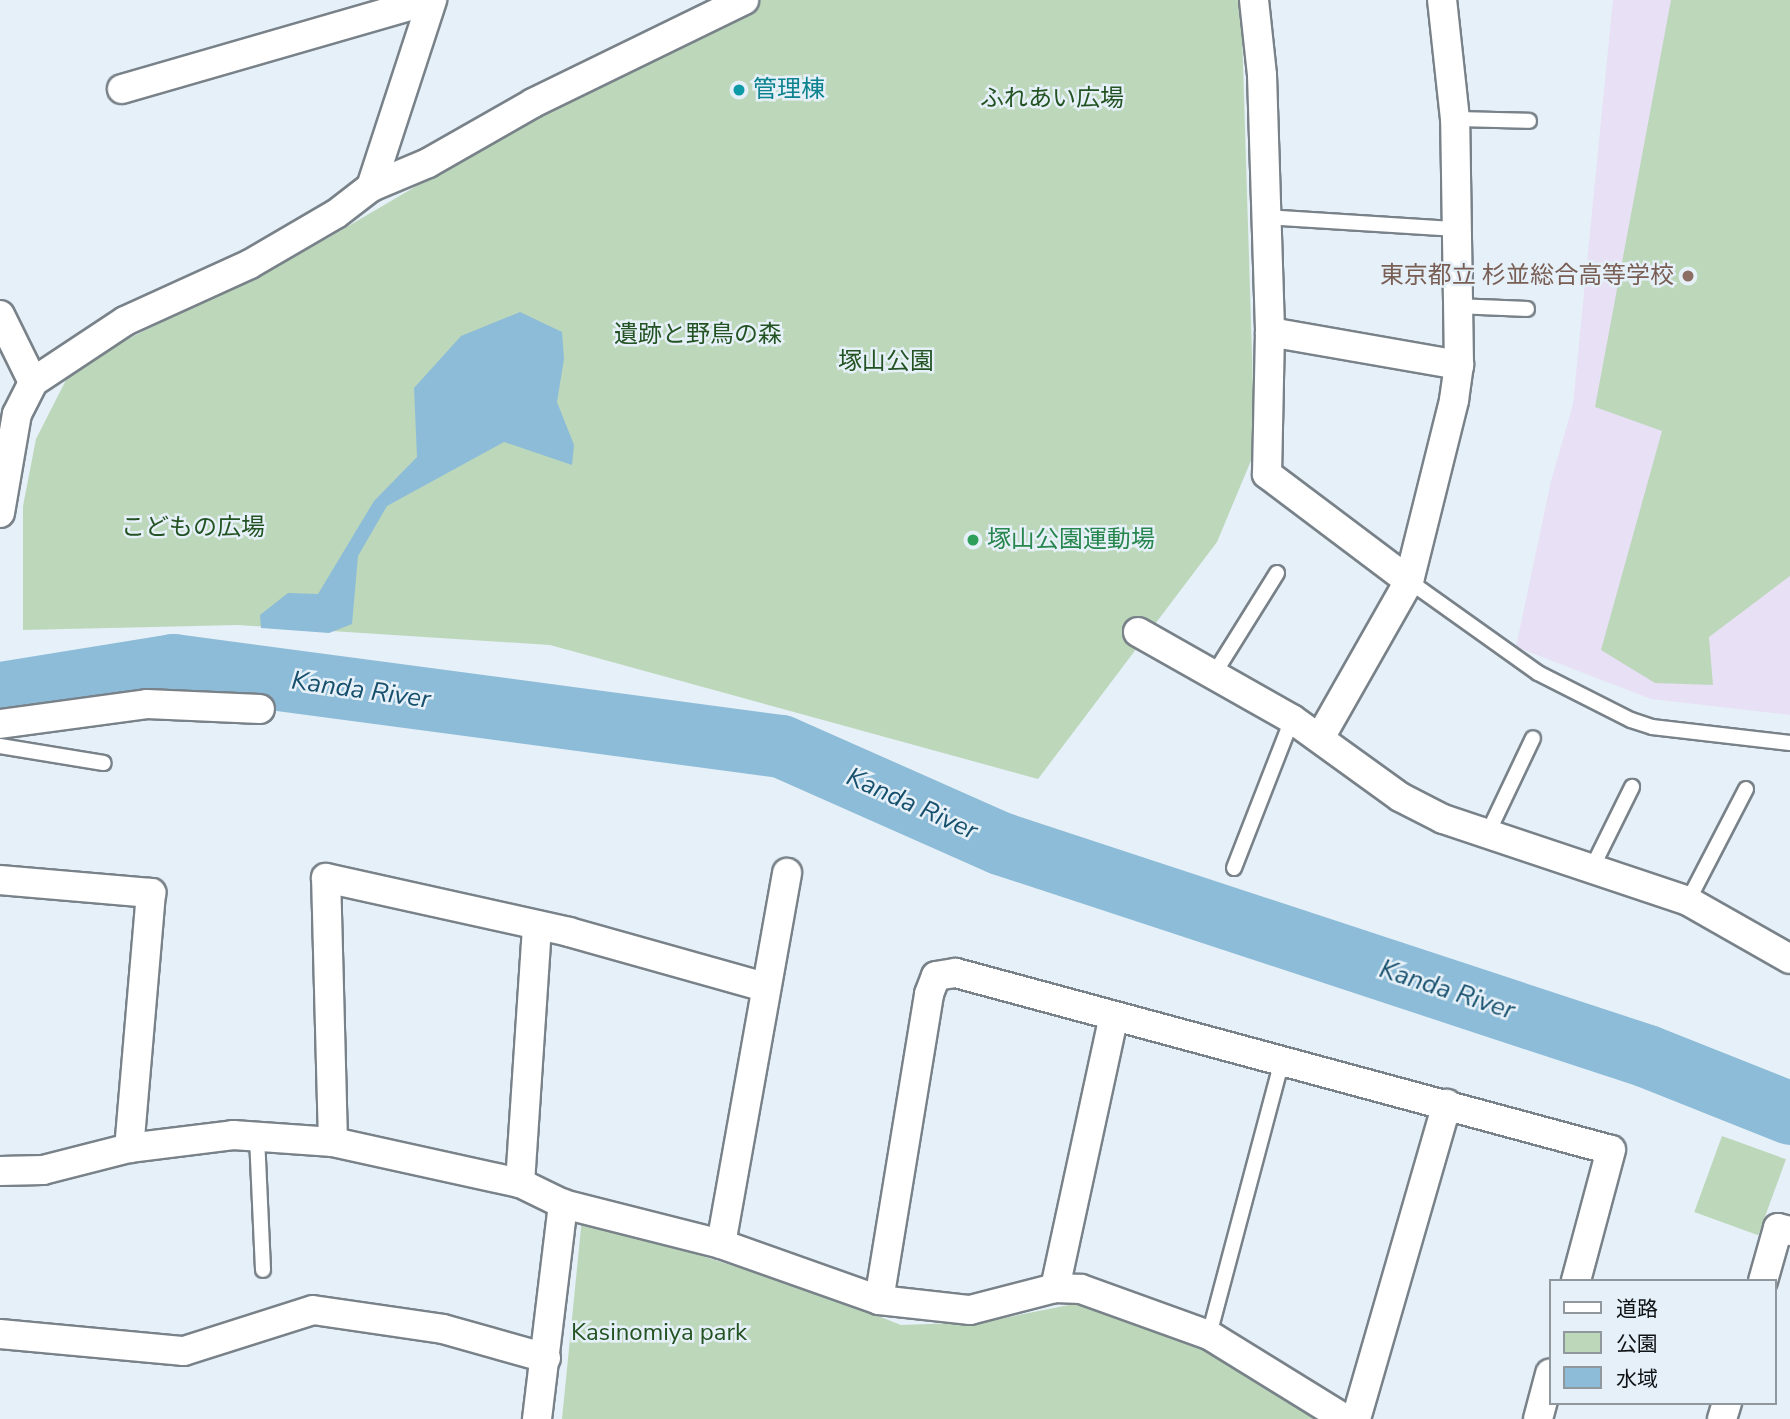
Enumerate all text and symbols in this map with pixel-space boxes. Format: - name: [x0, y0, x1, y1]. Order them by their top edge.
- place label: 管理棟: [753, 76, 825, 104]
- marker: 管理棟: [731, 82, 747, 98]
- park label: ふれあい広場: [980, 85, 1124, 113]
- place label: 東京都立 杉並総合高等学校: [1380, 262, 1674, 290]
- marker: 東京都立 杉並総合高等学校: [1680, 268, 1696, 284]
- park label: 遺跡と野鳥の森: [614, 321, 782, 349]
- park label: 塚山公園: [838, 348, 934, 376]
- park label: こどもの広場: [121, 514, 265, 542]
- place label: 塚山公園運動場: [987, 526, 1155, 554]
- marker: 塚山公園運動場: [965, 532, 981, 548]
- water label: Kanda River: [289, 665, 433, 715]
- water label: Kanda River: [842, 761, 982, 847]
- water label: Kanda River: [1376, 954, 1518, 1026]
- legend: [1548, 1279, 1776, 1405]
- text: 道路: [1616, 1295, 1658, 1323]
- park label: Kasinomiya park: [571, 1319, 747, 1347]
- text: 公園: [1616, 1330, 1658, 1358]
- text: 水域: [1616, 1365, 1658, 1393]

